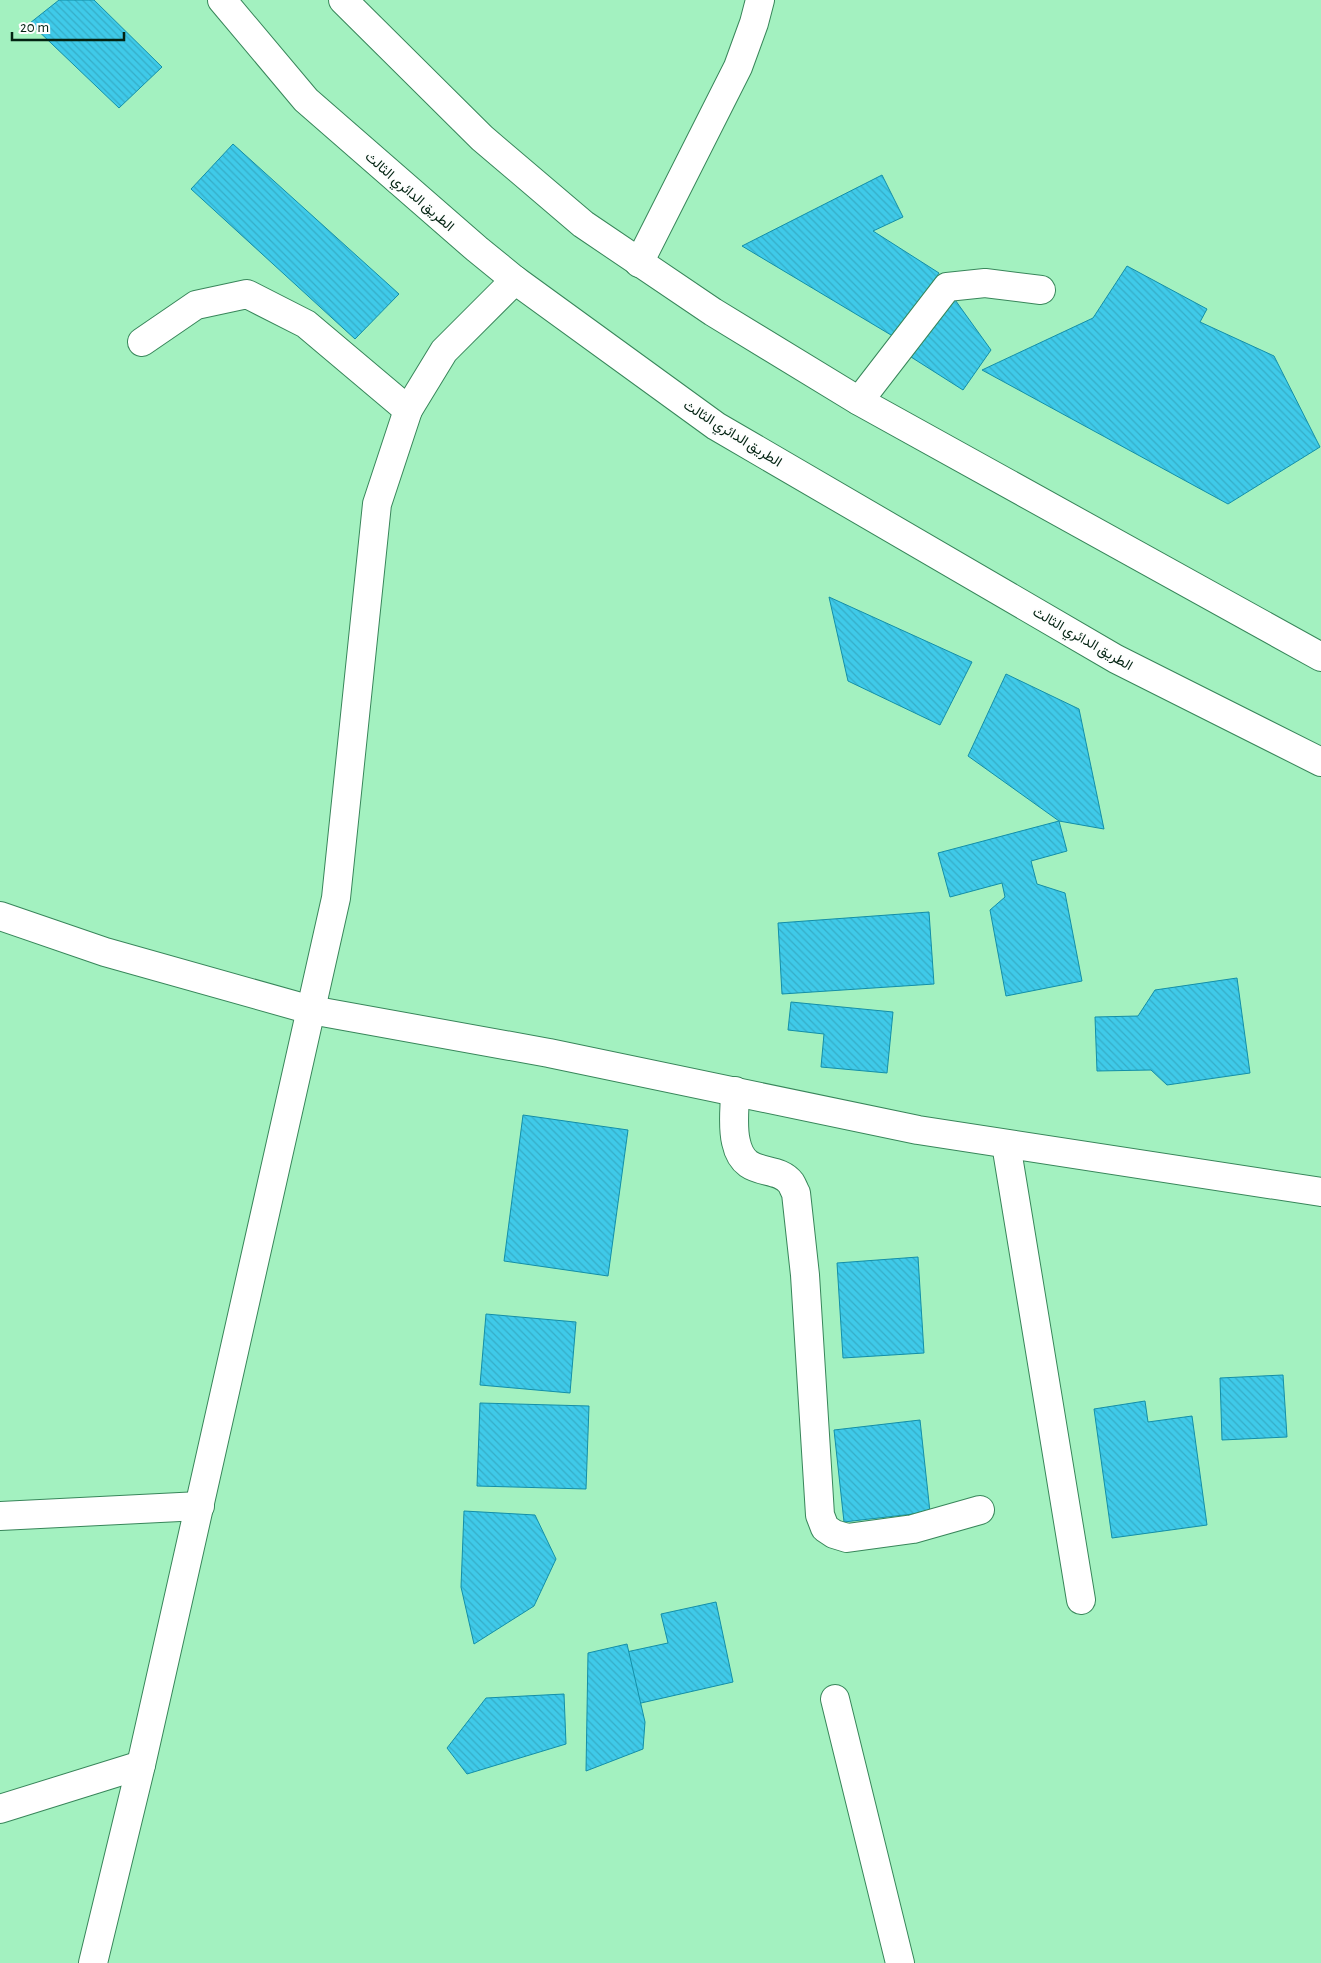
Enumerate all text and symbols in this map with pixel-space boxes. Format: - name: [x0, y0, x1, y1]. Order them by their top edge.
- scale bar: [12, 10, 125, 42]
- text: 20 m: [20, 20, 49, 35]
- street label: الطريق الدائري الثالث: [360, 149, 457, 237]
- street label: الطريق الدائري الثالث: [679, 398, 784, 473]
- street label: الطريق الدائري الثالث: [1028, 605, 1135, 677]

